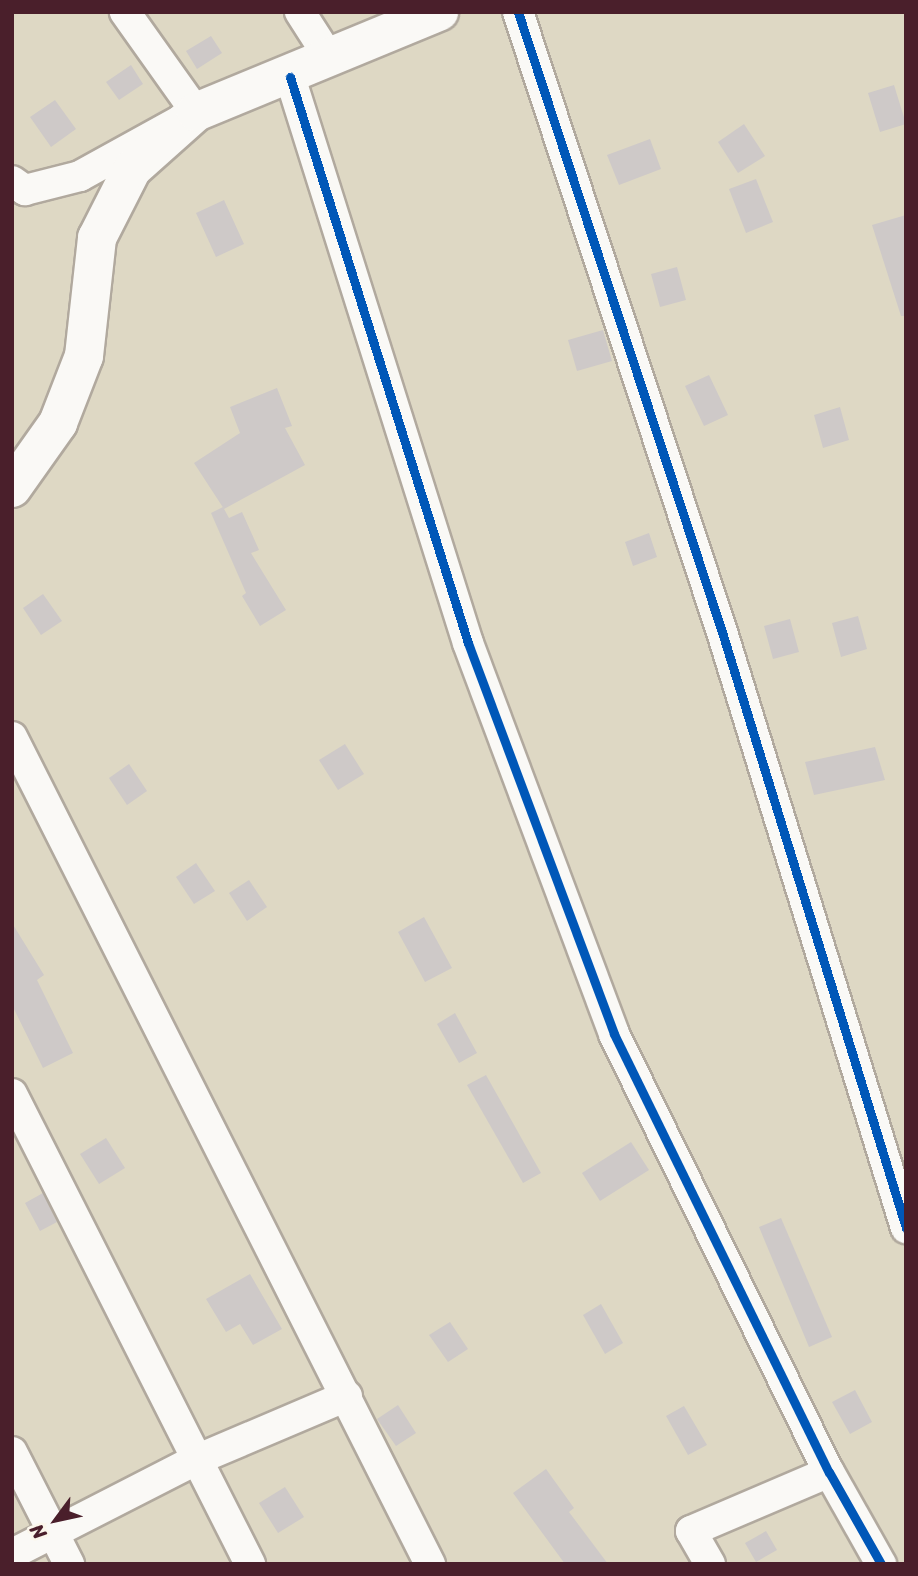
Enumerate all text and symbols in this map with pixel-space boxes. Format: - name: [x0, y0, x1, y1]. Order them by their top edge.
- north arrow: [21, 1485, 91, 1555]
- text: N: [21, 1517, 55, 1546]

